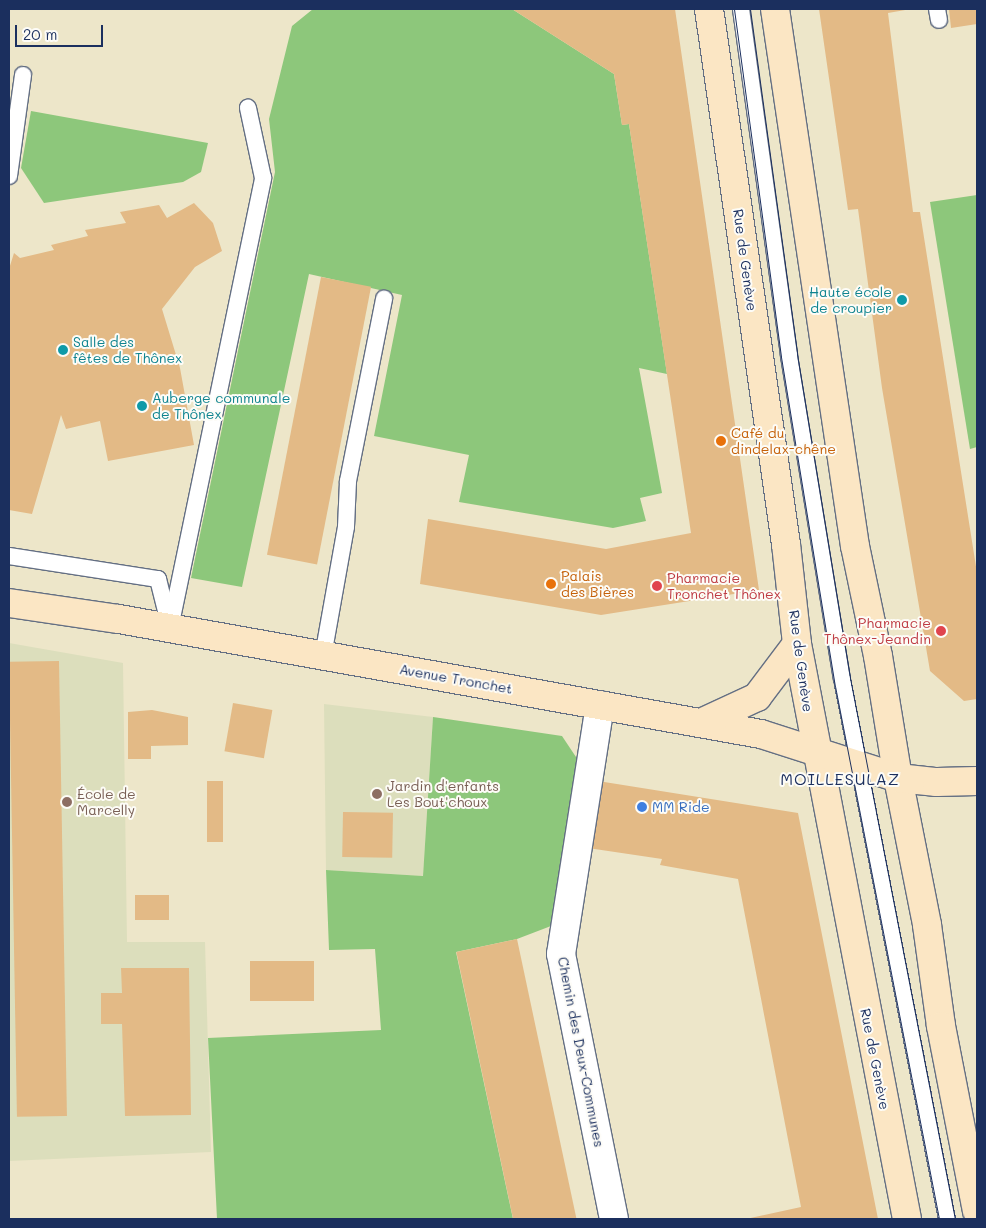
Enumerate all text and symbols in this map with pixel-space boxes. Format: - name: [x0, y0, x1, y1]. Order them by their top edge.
- scale bar: [18, 15, 105, 47]
- text: 20 m: [23, 24, 57, 44]
- street label: Rue de Genève: [730, 208, 760, 312]
- place label: Haute école de croupier: [809, 284, 892, 316]
- marker: Haute école de croupier: [896, 294, 908, 306]
- place label: Salle des fêtes de Thônex: [73, 334, 182, 367]
- marker: Salle des fêtes de Thônex: [57, 344, 69, 356]
- place label: Auberge communale de Thônex: [152, 390, 290, 422]
- marker: Auberge communale de Thônex: [136, 400, 148, 412]
- place label: Café du dindelax-chêne: [731, 425, 836, 458]
- marker: Café du dindelax-chêne: [715, 435, 727, 447]
- place label: Palais des Bières: [561, 568, 634, 600]
- place label: Pharmacie Tronchet Thônex: [667, 570, 781, 602]
- marker: Palais des Bières: [545, 578, 557, 590]
- marker: Pharmacie Tronchet Thônex: [651, 580, 663, 592]
- street label: Rue de Genève: [786, 609, 816, 713]
- place label: Pharmacie Thônex-Jeandin: [824, 615, 931, 648]
- marker: Pharmacie Thônex-Jeandin: [935, 625, 947, 637]
- street label: Avenue Tronchet: [398, 661, 514, 697]
- district label: MOILLESULAZ: [779, 769, 901, 789]
- place label: Jardin d'enfants Les Bout'choux: [387, 778, 499, 810]
- place label: École de Marcelly: [77, 786, 136, 819]
- marker: Jardin d'enfants Les Bout'choux: [371, 788, 383, 800]
- marker: École de Marcelly: [61, 796, 73, 808]
- place label: MM Ride: [652, 799, 710, 815]
- marker: MM Ride: [636, 801, 648, 813]
- street label: Chemin des Deux-Communes: [554, 955, 608, 1149]
- street label: Rue de Genève: [857, 1007, 893, 1111]

